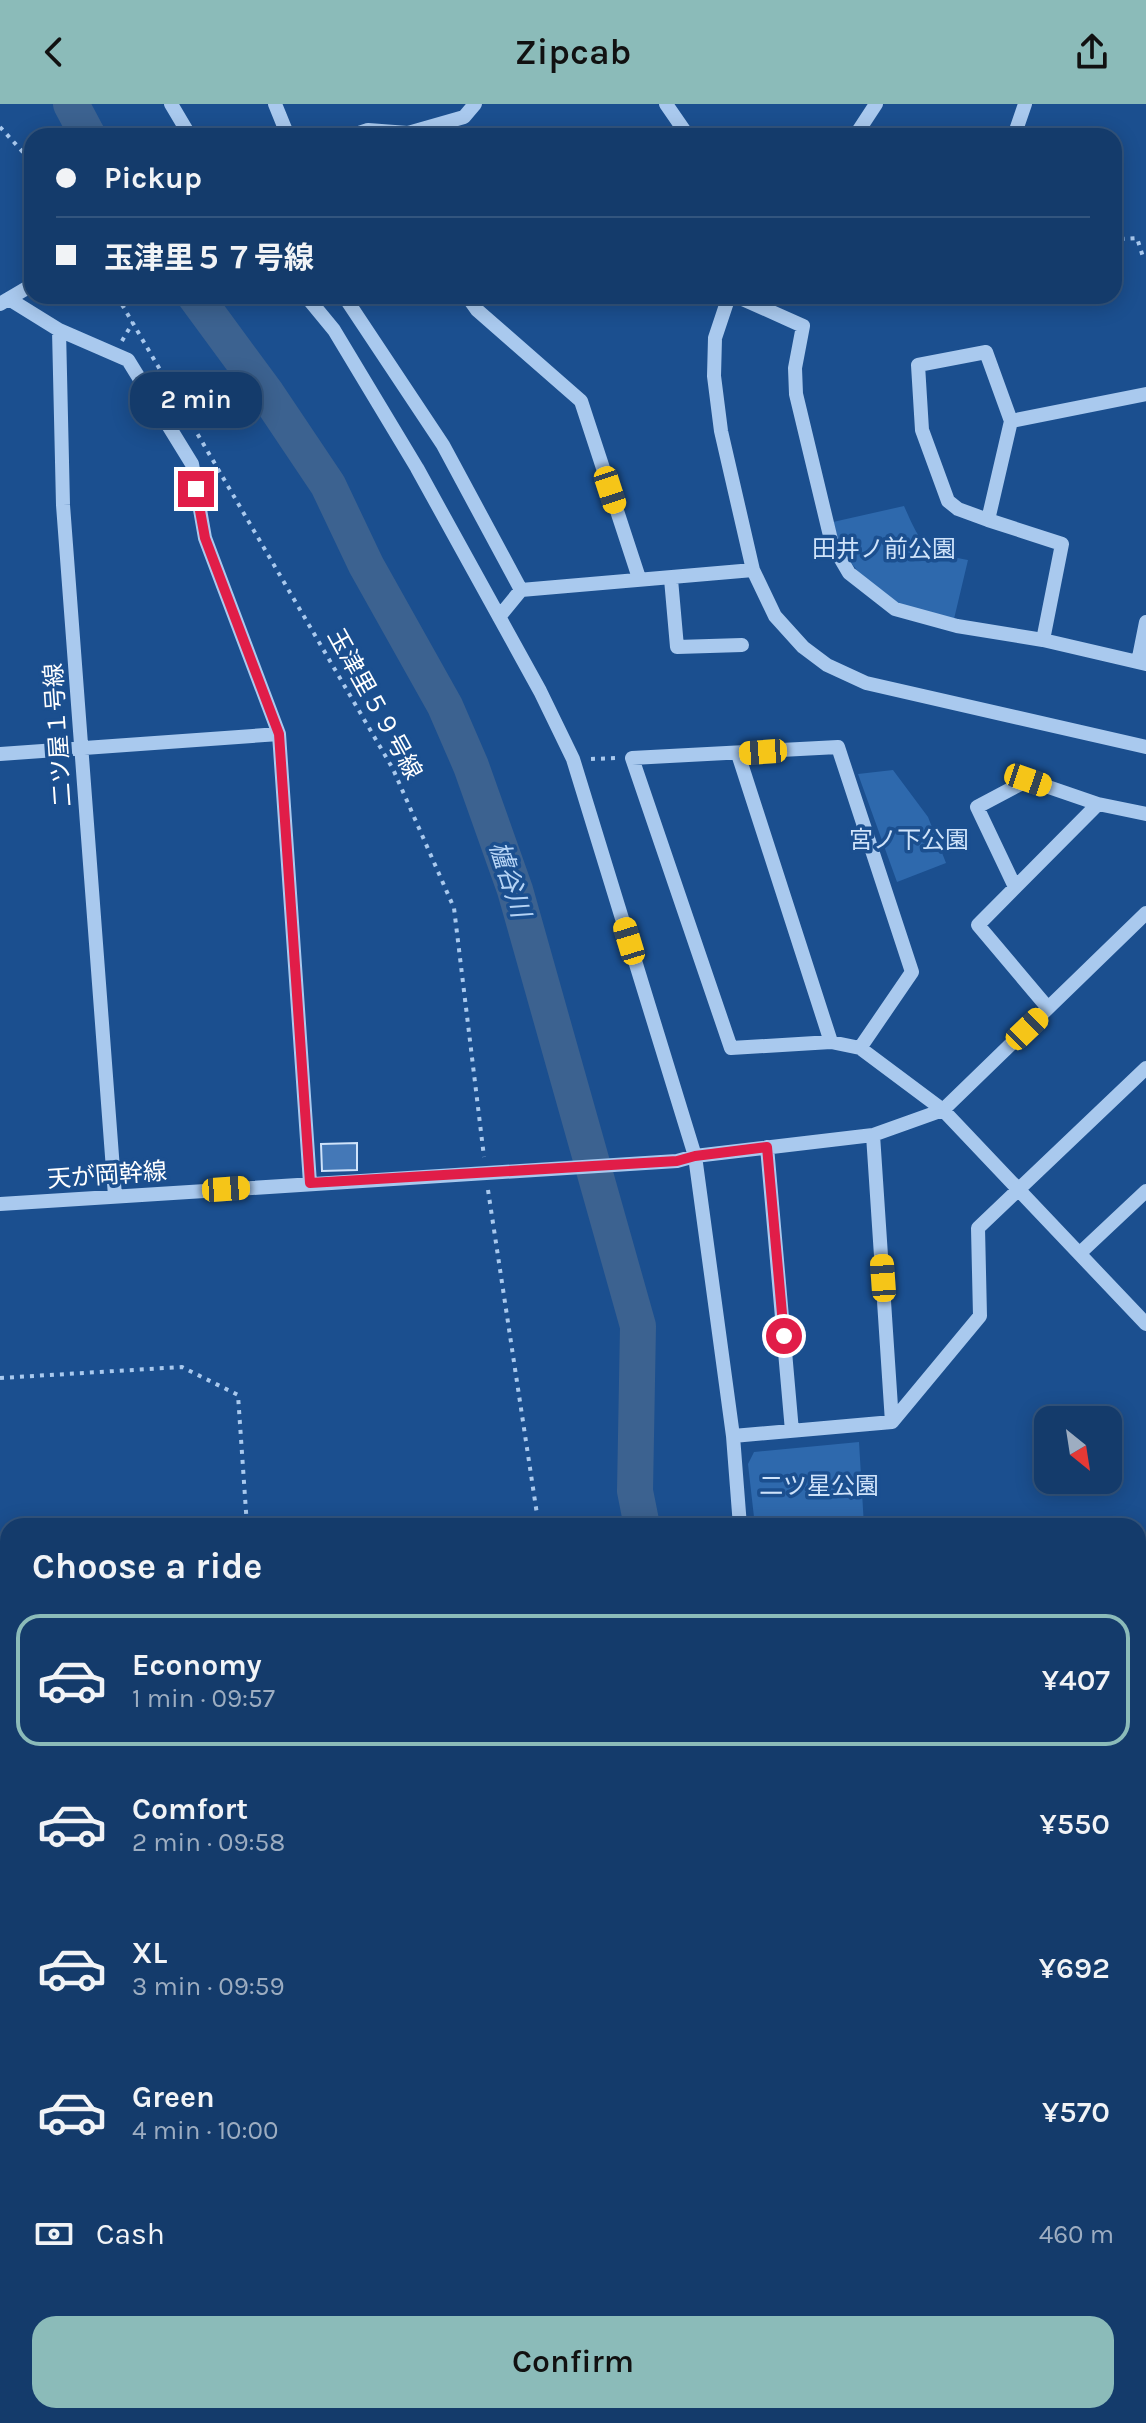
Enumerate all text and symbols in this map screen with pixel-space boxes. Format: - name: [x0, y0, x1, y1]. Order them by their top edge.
- icon: back: [32, 30, 76, 74]
- icon: share: [1070, 30, 1114, 74]
- text: Zipcab: [515, 31, 632, 73]
- text: Pickup: [104, 160, 202, 196]
- text: 玉津里５７号線: [104, 240, 314, 276]
- callout: 2 min: [130, 373, 262, 429]
- text: 2 min: [161, 384, 231, 415]
- car: [591, 463, 629, 517]
- route end: [178, 471, 214, 507]
- park label: 田井ノ前公園: [812, 535, 956, 563]
- street label: 玉津里５９号線: [322, 624, 428, 784]
- street label: 二ツ屋１号線: [39, 662, 77, 808]
- car: [738, 738, 788, 766]
- car: [1001, 761, 1055, 799]
- park label: 宮ノ下公園: [849, 826, 969, 854]
- water label: 櫨谷川: [483, 837, 537, 924]
- car: [611, 915, 647, 967]
- car: [1001, 1004, 1053, 1054]
- street label: 天が岡幹線: [46, 1157, 168, 1193]
- car: [201, 1175, 251, 1203]
- car: [869, 1253, 897, 1303]
- route start: [766, 1318, 802, 1354]
- north arrow: [1034, 1406, 1122, 1494]
- map controls: [1034, 1406, 1122, 1494]
- park label: 二ツ星公園: [759, 1472, 879, 1500]
- text: Choose a ride: [32, 1545, 262, 1587]
- icon: car: [36, 1644, 108, 1716]
- text: Economy: [132, 1647, 262, 1683]
- text: ¥407: [1042, 1662, 1110, 1698]
- text: 1 min · 09:57: [132, 1683, 275, 1714]
- icon: car: [36, 1788, 108, 1860]
- text: Comfort: [132, 1791, 248, 1827]
- text: ¥550: [1039, 1806, 1110, 1842]
- text: 2 min · 09:58: [132, 1827, 285, 1858]
- icon: car: [36, 1932, 108, 2004]
- text: XL: [132, 1935, 167, 1971]
- text: ¥692: [1039, 1950, 1110, 1986]
- text: 3 min · 09:59: [132, 1971, 285, 2002]
- icon: car: [36, 2076, 108, 2148]
- text: Green: [132, 2079, 215, 2115]
- text: ¥570: [1042, 2094, 1110, 2130]
- text: 4 min · 10:00: [132, 2115, 278, 2146]
- icon: cash: [32, 2212, 76, 2256]
- text: Cash: [96, 2216, 165, 2252]
- text: 460 m: [1039, 2219, 1114, 2250]
- button: Confirm: [32, 2316, 1114, 2408]

